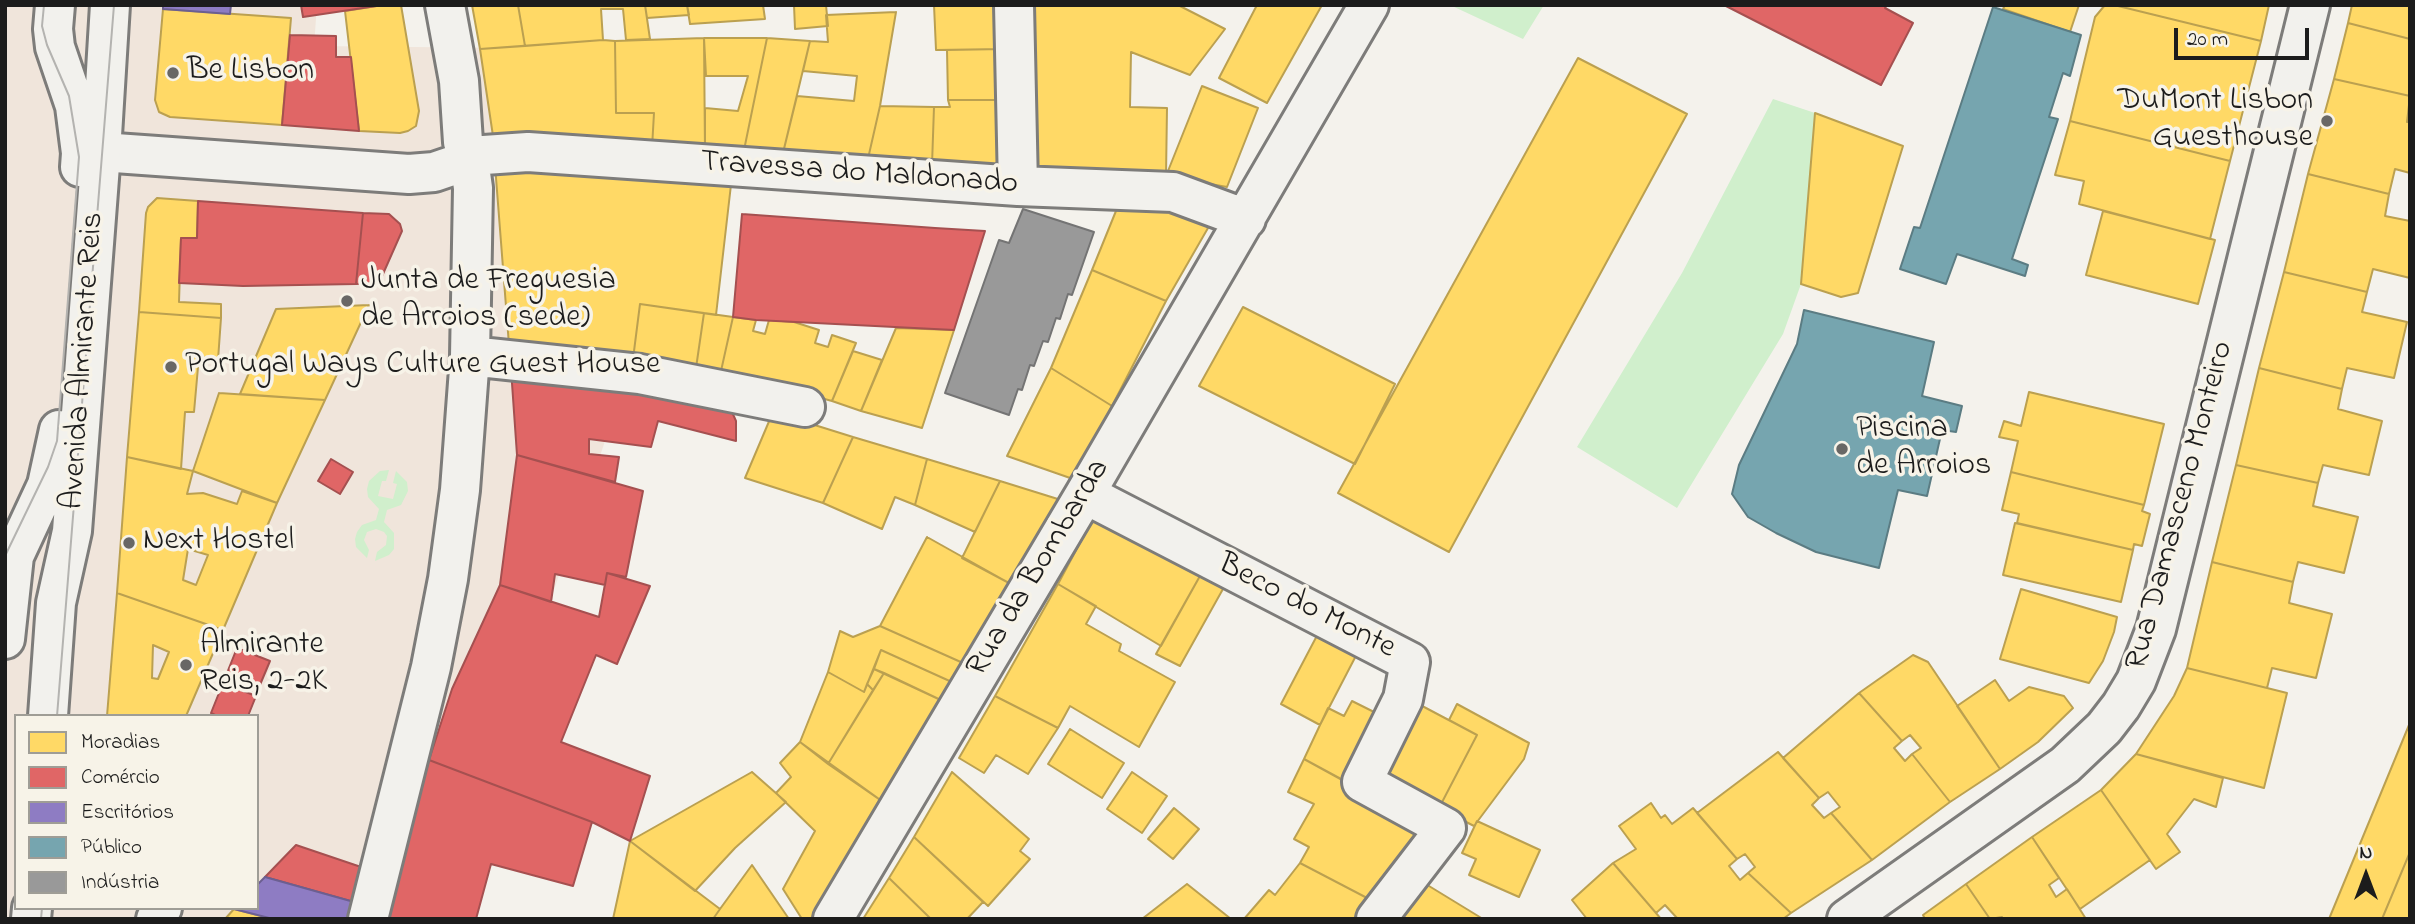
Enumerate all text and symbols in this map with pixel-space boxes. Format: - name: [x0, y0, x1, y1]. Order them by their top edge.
- scale bar: [2177, 14, 2312, 58]
- text: 20 m: [2187, 25, 2228, 55]
- place label: Be Lisbon: [187, 54, 314, 92]
- marker: Be Lisbon: [165, 65, 181, 81]
- place label: DuMont Lisbon Guesthouse: [2118, 84, 2313, 159]
- marker: DuMont Lisbon Guesthouse: [2319, 113, 2335, 129]
- street label: Travessa do Maldonado: [699, 145, 1019, 205]
- street label: Avenida Almirante Reis: [55, 211, 115, 511]
- place label: Junta de Freguesia de Arroios (sede): [361, 264, 616, 339]
- marker: Junta de Freguesia de Arroios (sede): [339, 293, 355, 309]
- street label: Rua Damasceno Monteiro: [2120, 338, 2244, 674]
- place label: Portugal Ways Culture Guest House: [185, 348, 660, 386]
- marker: Portugal Ways Culture Guest House: [163, 359, 179, 375]
- place label: Piscina de Arroios: [1856, 412, 1991, 487]
- marker: Piscina de Arroios: [1834, 441, 1850, 457]
- street label: Rua da Bombarda: [960, 453, 1120, 685]
- place label: Next Hostel: [143, 524, 294, 562]
- marker: Next Hostel: [121, 535, 137, 551]
- street label: Beco do Monte: [1211, 547, 1401, 669]
- place label: Almirante Reis, 2-2K: [200, 628, 327, 703]
- marker: Almirante Reis, 2-2K: [178, 657, 194, 673]
- legend: [14, 714, 259, 910]
- text: Moradias: [81, 728, 160, 758]
- text: Comércio: [81, 763, 160, 793]
- text: Escritórios: [81, 798, 174, 828]
- text: Público: [81, 833, 142, 863]
- north arrow: [2331, 840, 2401, 910]
- text: N: [2360, 840, 2372, 867]
- text: Indústria: [81, 868, 159, 898]

